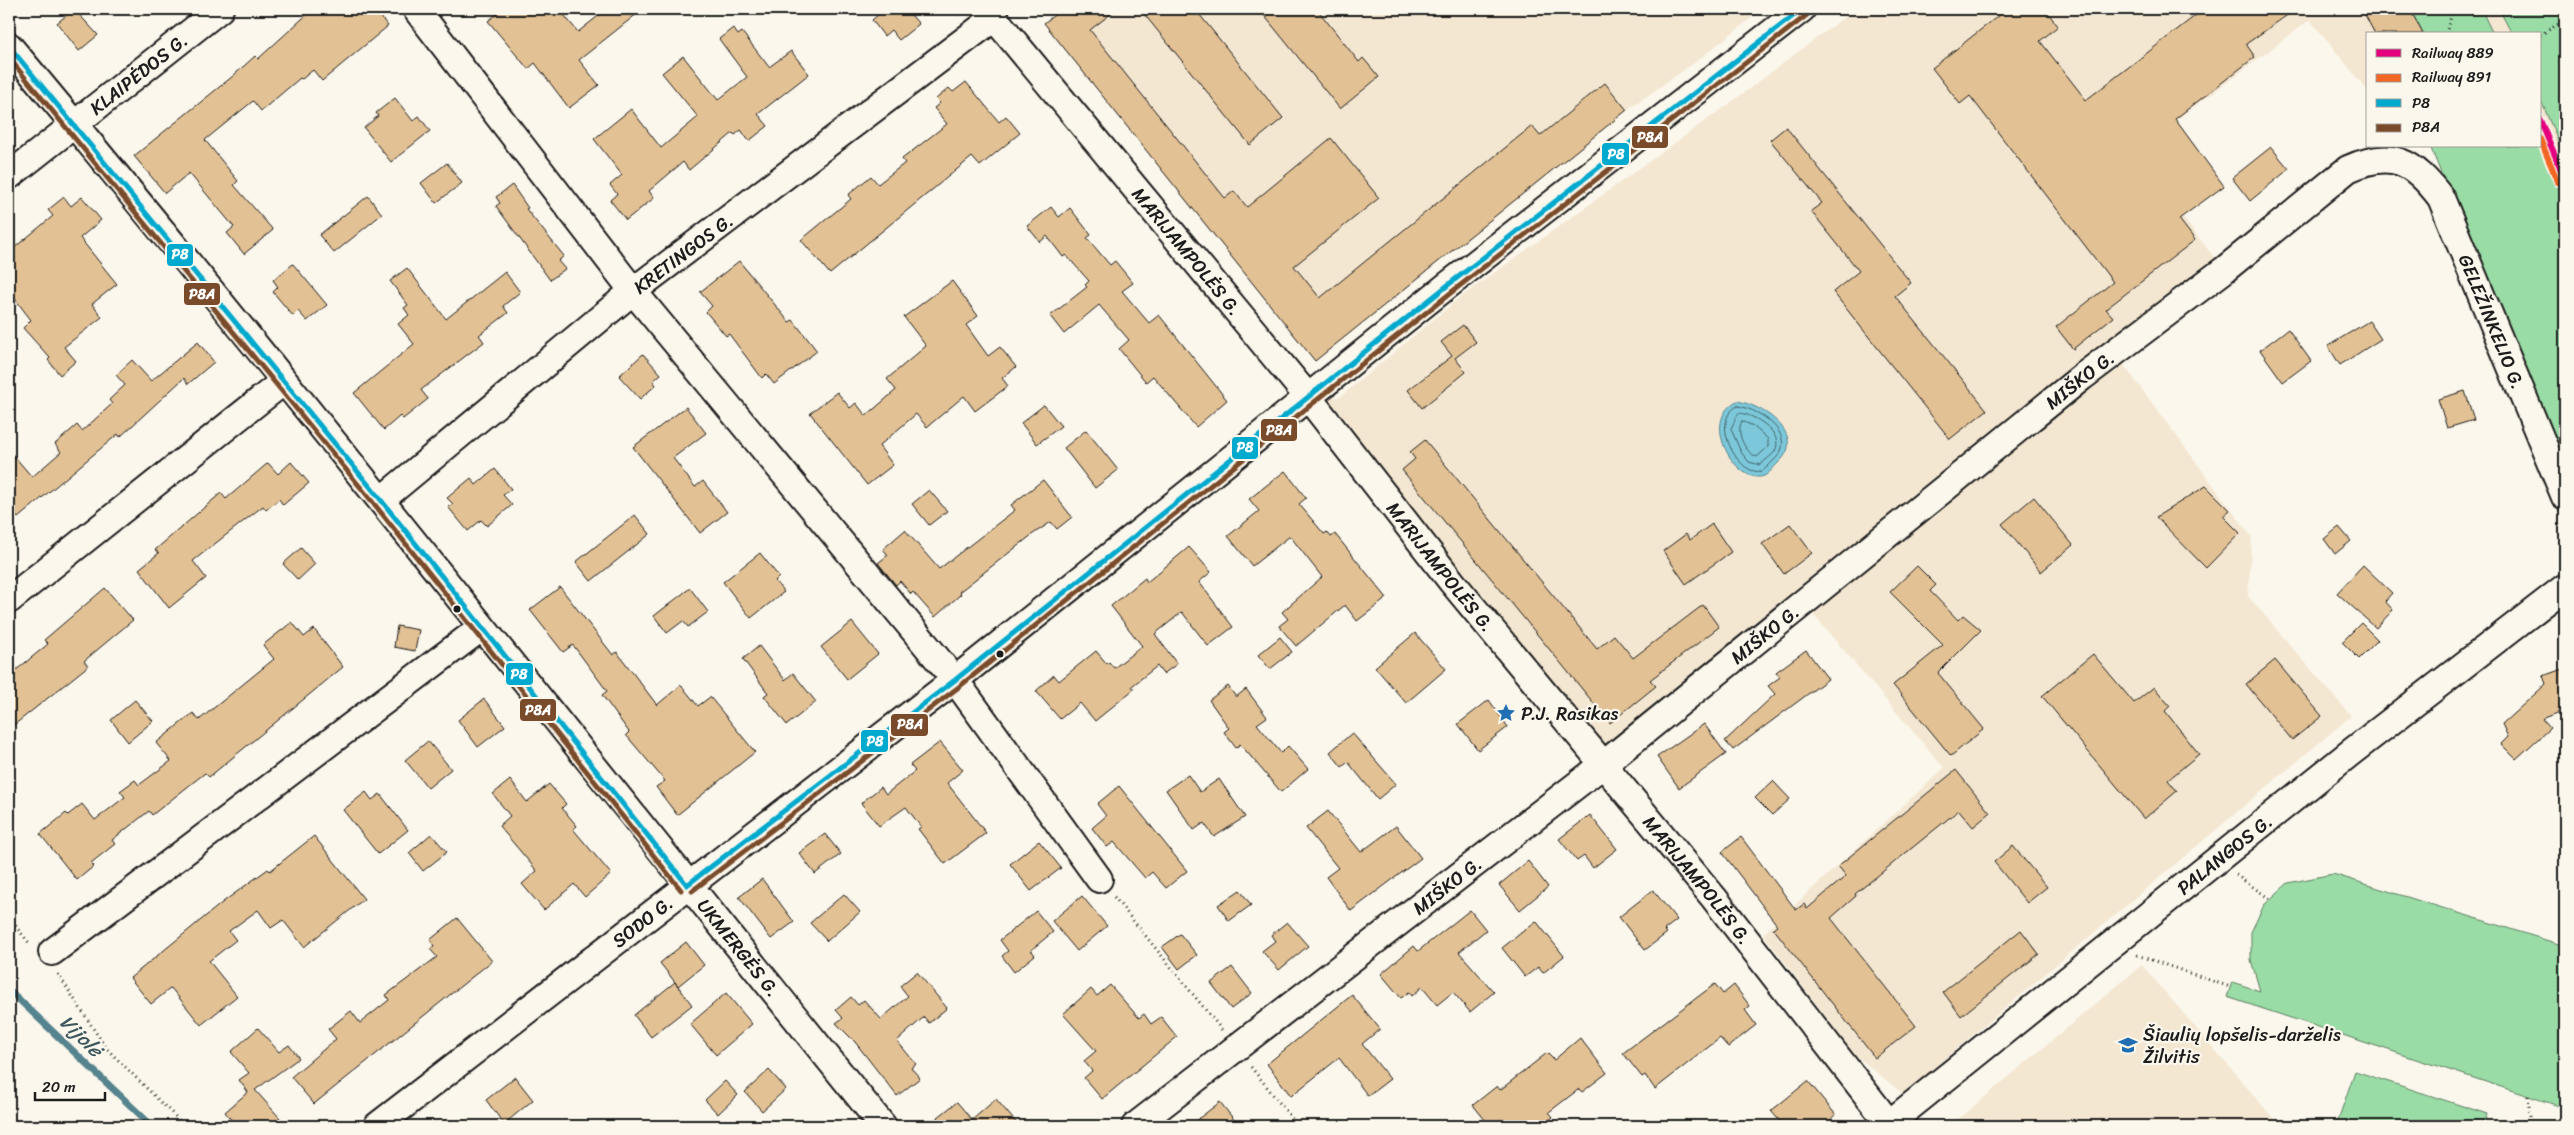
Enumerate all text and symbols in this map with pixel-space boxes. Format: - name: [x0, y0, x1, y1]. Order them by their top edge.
- street label: KLAIPĖDOS G.: [82, 24, 195, 123]
- legend: [2366, 32, 2542, 148]
- text: Railway 889: [2412, 40, 2494, 66]
- text: Railway 891: [2412, 64, 2491, 90]
- text: P8: [2412, 90, 2430, 116]
- text: P8A: [2412, 114, 2440, 140]
- line badge: P8A: [1631, 125, 1669, 149]
- text: P8A: [1637, 125, 1663, 150]
- line badge: P8: [1601, 142, 1630, 166]
- text: P8: [1608, 142, 1625, 167]
- street label: MARIJAMPOLĖS G.: [1124, 179, 1251, 323]
- street label: KRETINGOS G.: [626, 204, 740, 302]
- text: P8: [172, 242, 189, 267]
- line badge: P8: [166, 243, 194, 267]
- street label: GELEŽINKELIO G.: [2449, 249, 2535, 394]
- line badge: P8A: [183, 282, 221, 306]
- text: P8A: [189, 282, 215, 307]
- street label: MIŠKO G.: [2037, 341, 2122, 418]
- line badge: P8A: [1260, 418, 1298, 442]
- text: P8A: [1266, 418, 1292, 443]
- text: P8: [1237, 435, 1254, 460]
- line badge: P8: [1231, 436, 1259, 460]
- street label: MARIJAMPOLĖS G.: [1378, 494, 1503, 639]
- street label: MIŠKO G.: [1723, 596, 1807, 672]
- unlabelled marker: [452, 604, 462, 614]
- unlabelled marker: [995, 649, 1005, 659]
- line badge: P8: [505, 662, 534, 686]
- text: P8: [511, 662, 528, 687]
- place label: P.J. Rasikas: [1521, 697, 1618, 730]
- line badge: P8A: [519, 698, 557, 722]
- text: P8A: [525, 698, 551, 723]
- place icon: P.J. Rasikas: [1495, 702, 1517, 724]
- text: P8A: [897, 712, 923, 737]
- line badge: P8A: [890, 713, 929, 737]
- line badge: P8: [860, 729, 889, 753]
- text: P8: [867, 729, 884, 754]
- street label: PALANGOS G.: [2169, 805, 2280, 903]
- street label: MARIJAMPOLĖS G.: [1635, 807, 1761, 952]
- street label: MIŠKO G.: [1405, 847, 1489, 923]
- street label: SODO G.: [604, 887, 680, 956]
- street label: UKMERGĖS G.: [689, 891, 789, 1004]
- water label: Vijolė: [51, 1006, 113, 1068]
- place label: Šiaulių lopšelis-darželis Žilvitis: [2143, 1018, 2341, 1073]
- school or university icon: Šiaulių lopšelis-darželis Žilvitis: [2117, 1034, 2139, 1056]
- scale bar: [35, 1070, 105, 1102]
- text: 20 m: [42, 1074, 76, 1100]

